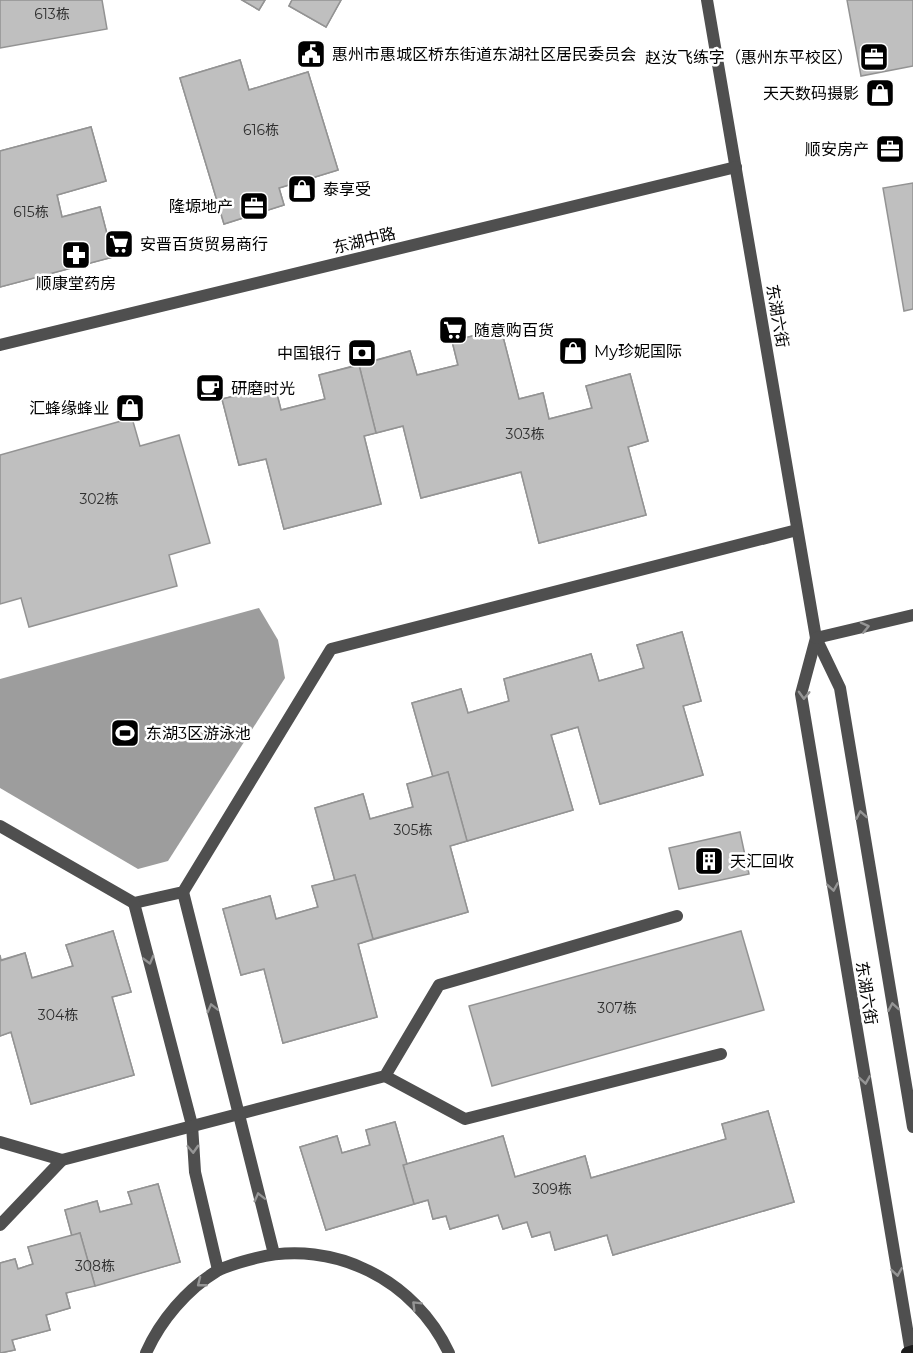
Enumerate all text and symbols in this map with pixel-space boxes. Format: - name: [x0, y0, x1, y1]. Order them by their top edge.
- house number: 613栋: [34, 5, 70, 23]
- public building icon: 惠州市惠城区桥东街道东湖社区居民委员会: [295, 38, 327, 70]
- office icon: 赵汝飞练字（惠州东平校区）: [858, 41, 890, 73]
- place label: 惠州市惠城区桥东街道东湖社区居民委员会: [332, 45, 636, 64]
- place label: 赵汝飞练字（惠州东平校区）: [645, 48, 853, 67]
- shop icon: 天天数码摄影: [864, 77, 896, 109]
- place label: 天天数码摄影: [763, 84, 859, 103]
- house number: 616栋: [243, 121, 279, 139]
- office icon: 顺安房产: [874, 133, 906, 165]
- place label: 顺安房产: [805, 140, 869, 159]
- shop icon: 泰享受: [286, 173, 318, 205]
- place label: 泰享受: [323, 180, 371, 199]
- office icon: 隆塬地产: [238, 190, 270, 222]
- place label: 隆塬地产: [169, 197, 233, 216]
- house number: 615栋: [13, 203, 49, 221]
- street label: 东湖中路: [331, 224, 397, 257]
- supermarket icon: 安晋百货贸易商行: [103, 228, 135, 260]
- place label: 安晋百货贸易商行: [140, 235, 268, 254]
- pharmacy icon: 顺康堂药房: [60, 239, 92, 271]
- place label: 顺康堂药房: [36, 274, 116, 293]
- street label: 东湖六街: [763, 283, 792, 349]
- supermarket icon: 随意购百货: [437, 314, 469, 346]
- place label: 随意购百货: [474, 321, 554, 340]
- shop icon: My珍妮国际: [557, 335, 589, 367]
- bank icon: 中国银行: [346, 337, 378, 369]
- place label: My珍妮国际: [594, 342, 682, 361]
- place label: 中国银行: [277, 344, 341, 363]
- cafe icon: 研磨时光: [194, 372, 226, 404]
- place label: 研磨时光: [231, 379, 295, 398]
- shop icon: 汇蜂缘蜂业: [114, 392, 146, 424]
- place label: 汇蜂缘蜂业: [29, 399, 109, 418]
- house number: 303栋: [506, 425, 544, 443]
- house number: 302栋: [79, 490, 119, 508]
- one-way arrow: [859, 621, 869, 634]
- one-way arrow: [797, 691, 810, 700]
- sports icon: 东湖3区游泳池: [109, 717, 141, 749]
- place label: 东湖3区游泳池: [146, 724, 251, 743]
- one-way arrow: [855, 810, 867, 819]
- house number: 305栋: [393, 821, 433, 839]
- building icon: 天汇回收: [693, 845, 725, 877]
- place label: 天汇回收: [730, 852, 794, 871]
- one-way arrow: [827, 883, 839, 892]
- one-way arrow: [141, 954, 154, 964]
- street label: 东湖六街: [852, 960, 881, 1026]
- house number: 307栋: [597, 999, 637, 1017]
- one-way arrow: [887, 1002, 900, 1012]
- one-way arrow: [206, 1003, 219, 1013]
- house number: 304栋: [38, 1006, 78, 1024]
- one-way arrow: [858, 1074, 871, 1084]
- one-way arrow: [187, 1145, 200, 1154]
- house number: 309栋: [532, 1180, 572, 1198]
- one-way arrow: [254, 1192, 266, 1203]
- house number: 308栋: [75, 1257, 115, 1275]
- one-way arrow: [890, 1267, 902, 1277]
- one-way arrow: [197, 1276, 208, 1287]
- one-way arrow: [413, 1301, 423, 1312]

